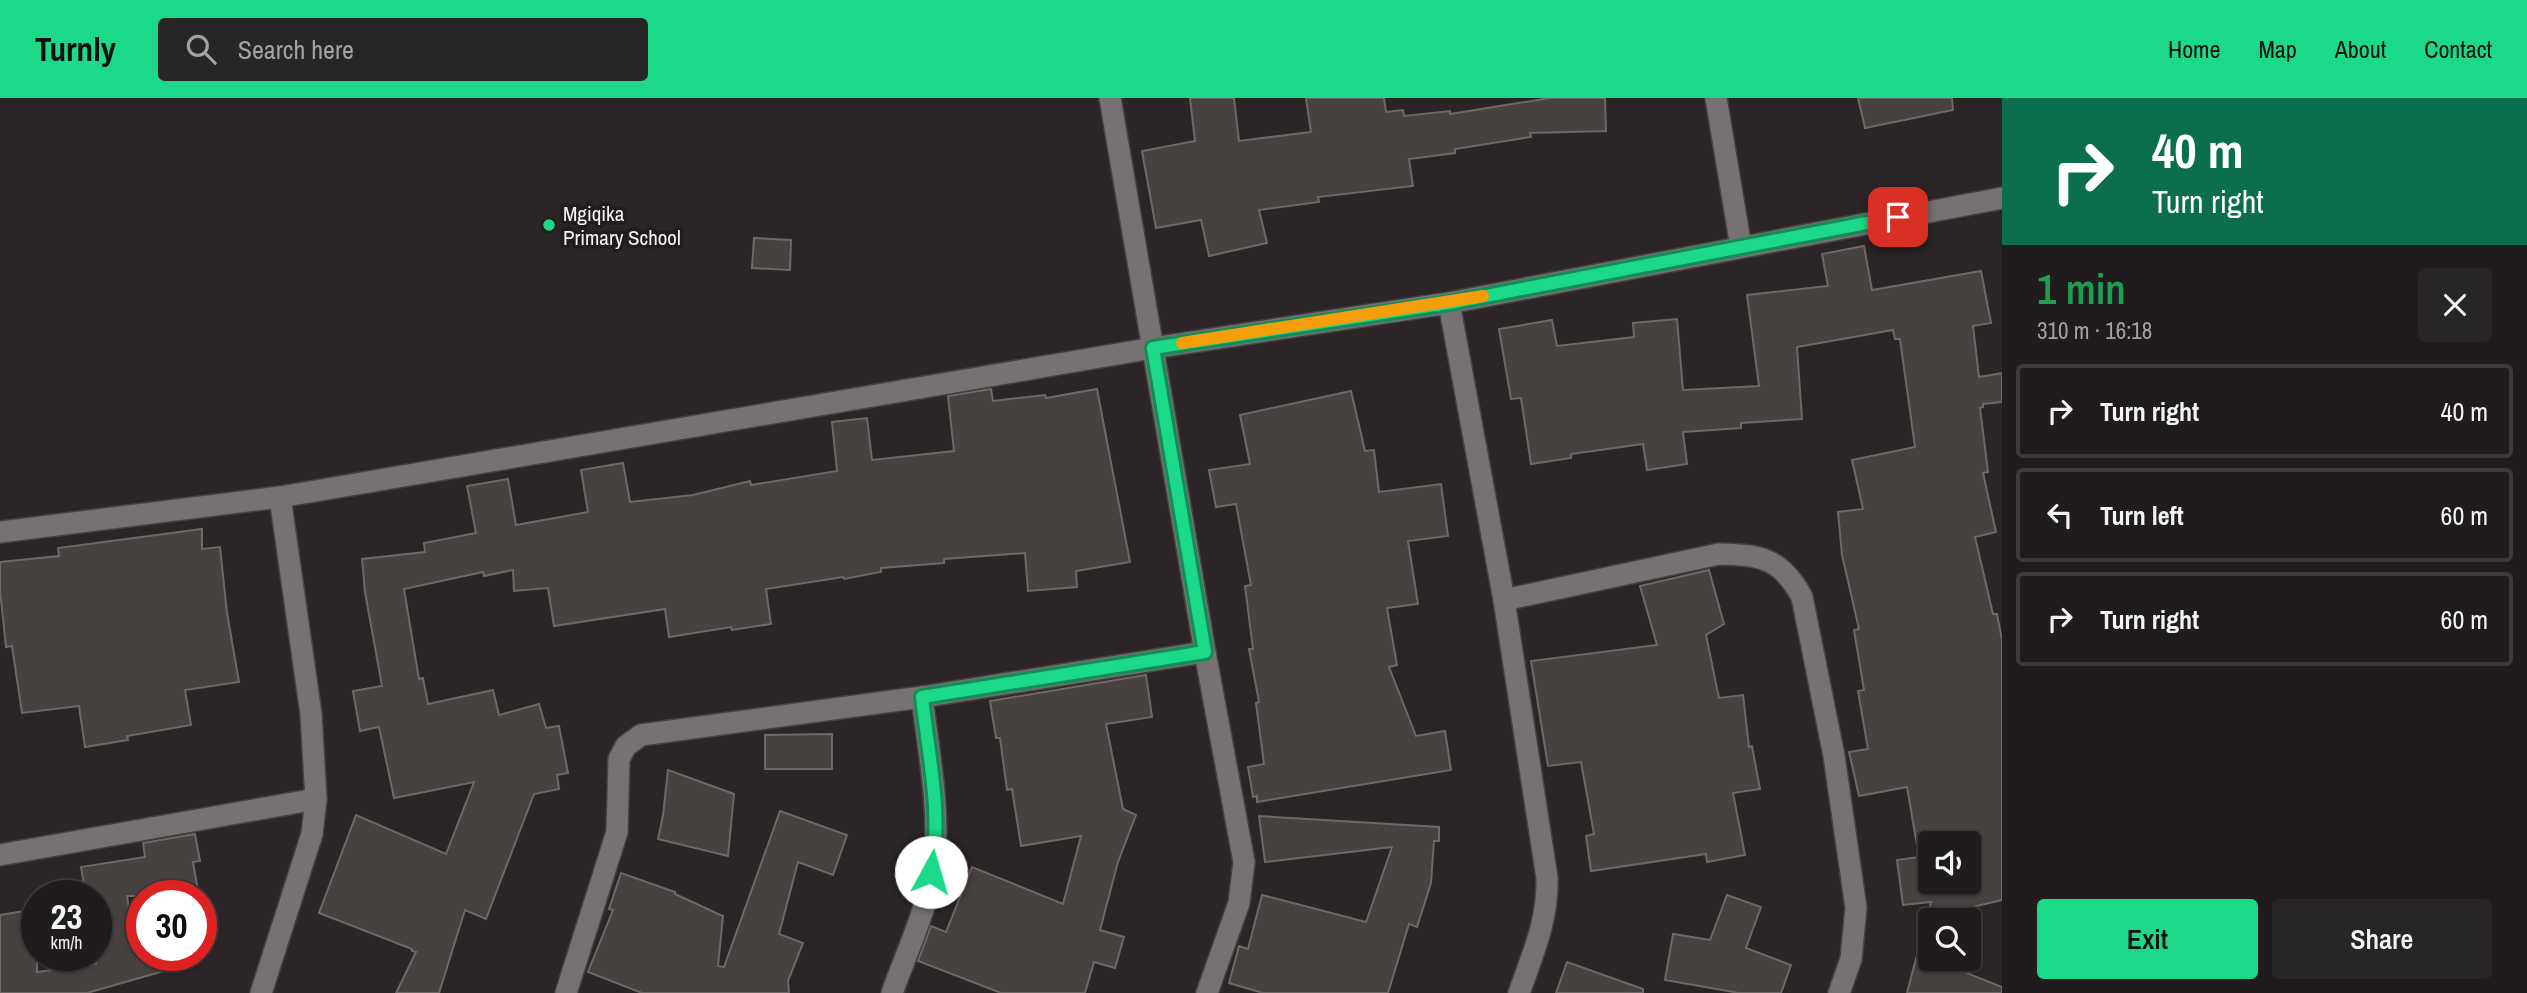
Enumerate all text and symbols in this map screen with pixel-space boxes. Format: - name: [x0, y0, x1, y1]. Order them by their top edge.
- search box: [158, 18, 648, 81]
- text: Turnly: [35, 27, 116, 71]
- icon: search: [182, 30, 220, 68]
- text: Search here: [238, 32, 354, 67]
- text: Home: [2168, 33, 2220, 65]
- text: Map: [2258, 33, 2297, 65]
- text: About: [2335, 33, 2386, 65]
- text: Contact: [2424, 33, 2492, 65]
- text: 40 m: [2152, 117, 2244, 183]
- icon: right: [2037, 126, 2128, 217]
- text: Turn right: [2152, 180, 2264, 223]
- pin: [1868, 187, 1928, 247]
- icon: arrive: [1879, 198, 1917, 236]
- place label: Mgiqika Primary School: [563, 199, 681, 252]
- marker: Mgiqika Primary School: [541, 217, 557, 233]
- text: 1 min: [2037, 261, 2126, 317]
- button: close: [2418, 268, 2492, 342]
- text: 310 m · 16:18: [2037, 315, 2152, 346]
- icon: right: [2041, 392, 2079, 430]
- text: Turn right: [2100, 394, 2199, 429]
- text: 40 m: [2441, 394, 2488, 429]
- icon: left: [2041, 496, 2079, 534]
- text: Turn left: [2100, 498, 2184, 533]
- text: 60 m: [2441, 498, 2488, 533]
- icon: right: [2041, 600, 2079, 638]
- text: Turn right: [2100, 602, 2199, 637]
- text: 60 m: [2441, 602, 2488, 637]
- map controls: [1918, 831, 1981, 971]
- button: sound: [1918, 831, 1981, 894]
- position arrow: [894, 835, 968, 909]
- speed limit sign: 30: [126, 880, 217, 971]
- text: 23: [51, 893, 82, 940]
- button: Exit: [2037, 899, 2258, 979]
- button: Share: [2272, 899, 2492, 979]
- button: search: [1918, 908, 1981, 971]
- text: km/h: [51, 930, 83, 955]

